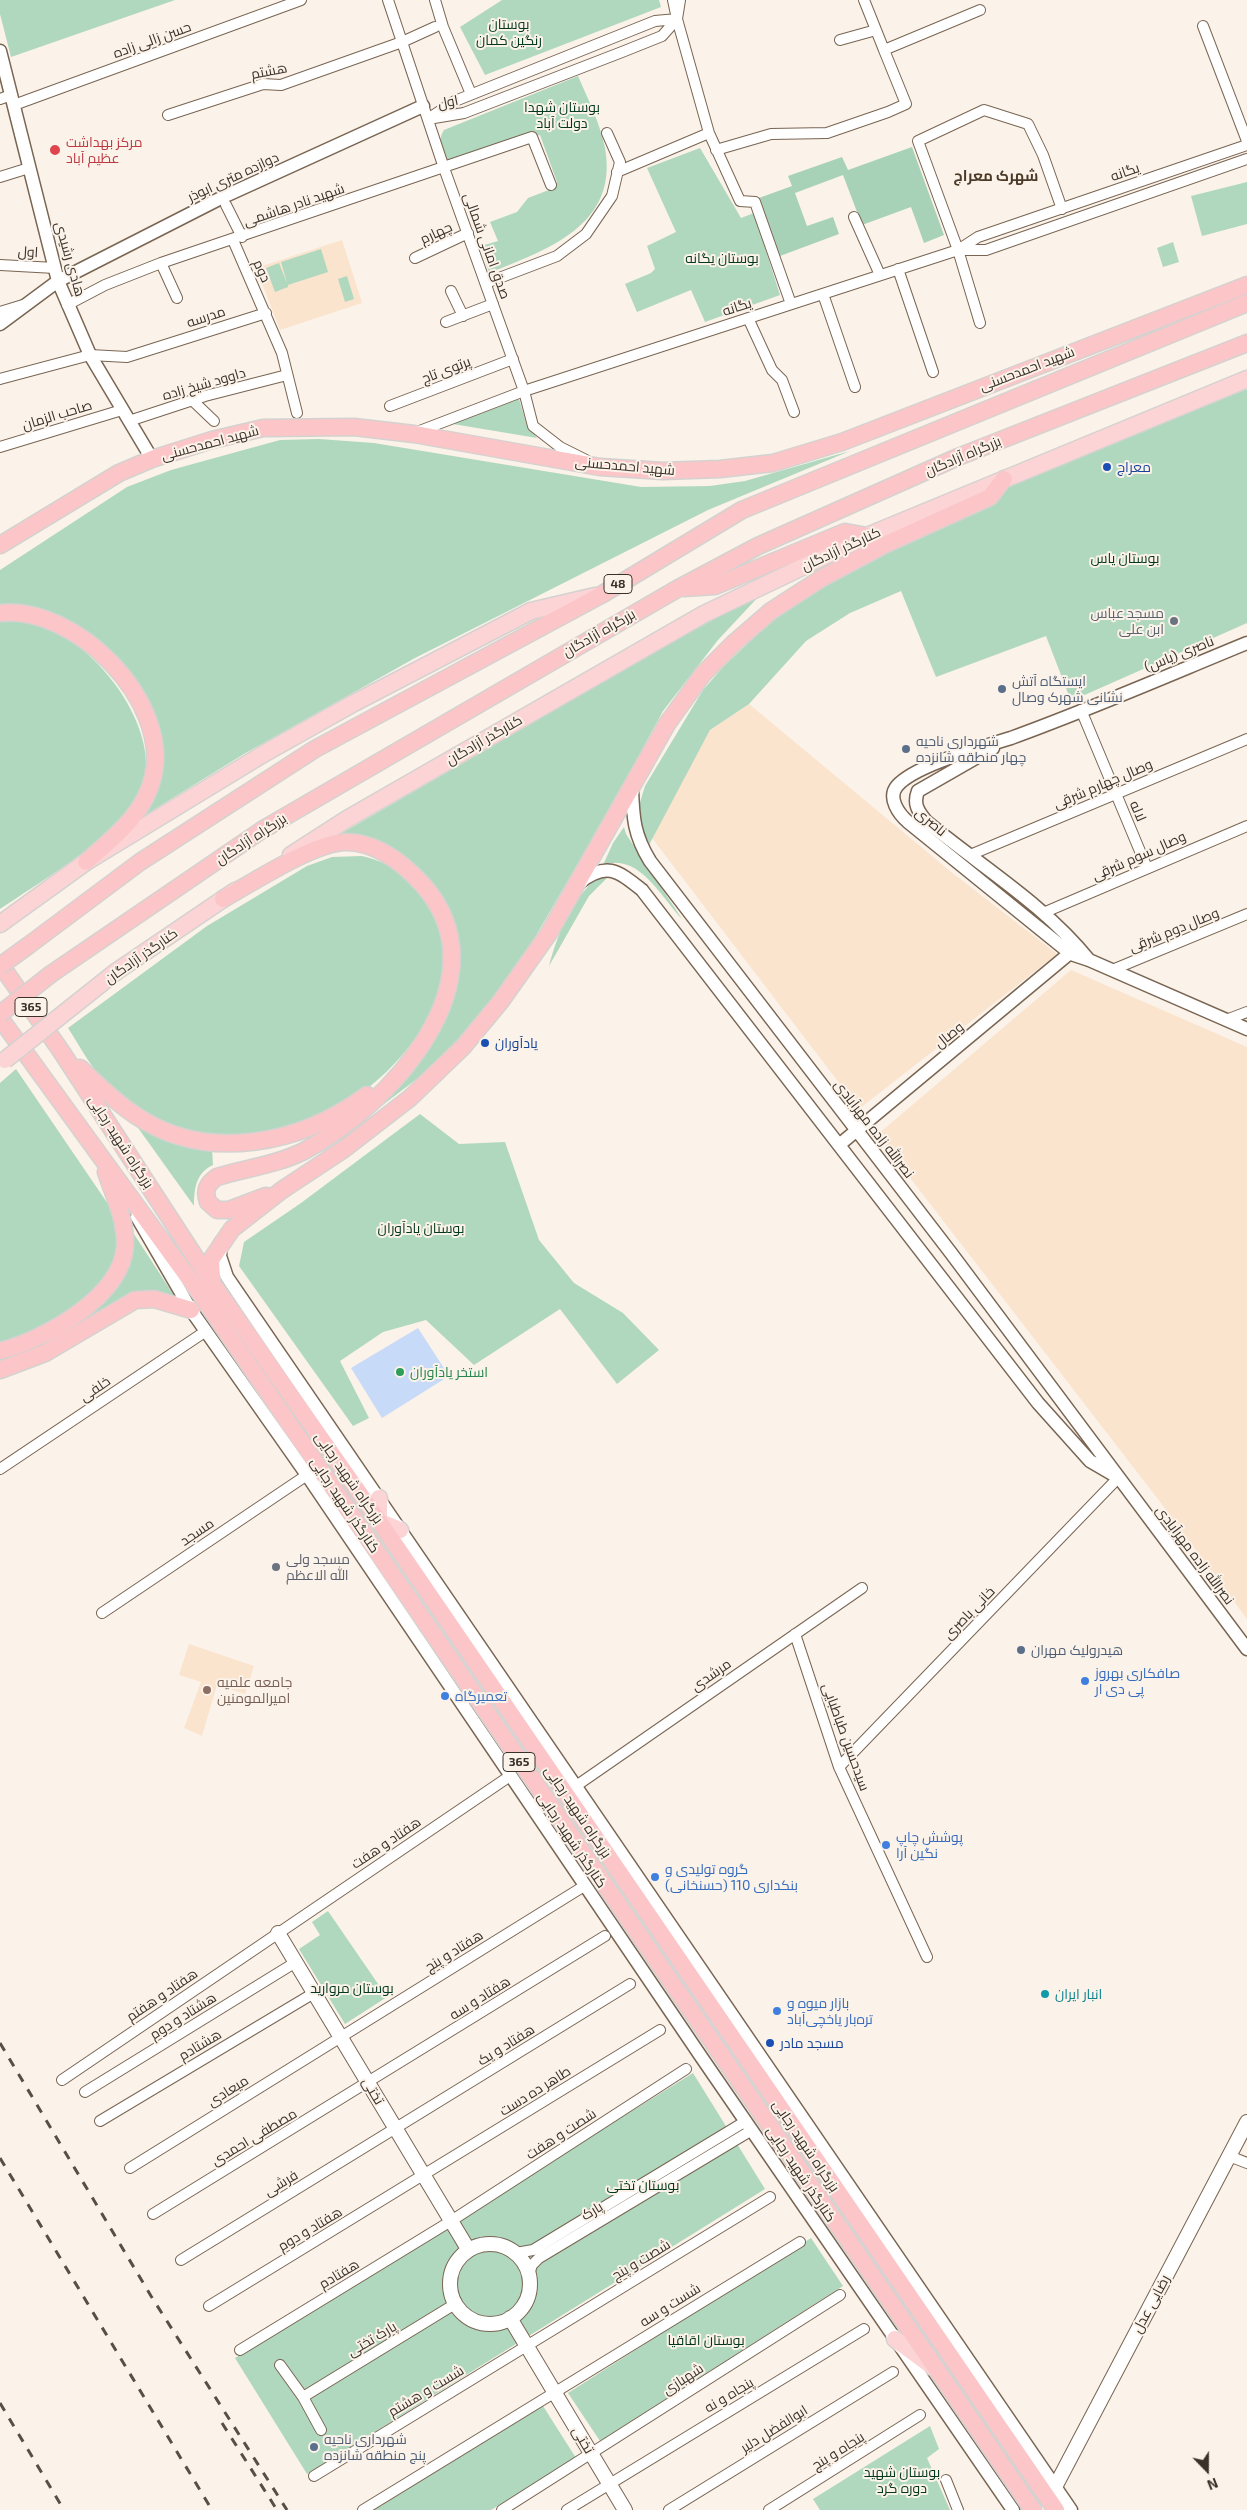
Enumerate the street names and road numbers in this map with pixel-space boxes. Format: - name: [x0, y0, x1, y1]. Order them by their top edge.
- street label: حسن زالی زاده: [111, 18, 193, 62]
- street label: هشتم: [249, 59, 289, 83]
- street label: اول: [436, 92, 460, 112]
- street label: دوازده متری ابوذر: [185, 148, 281, 206]
- street label: یگانه: [1108, 159, 1142, 185]
- street label: شهید نادر هاشمی: [241, 180, 347, 230]
- street label: صدق امانی شمالی: [460, 191, 514, 301]
- street label: چهارم: [417, 218, 455, 248]
- street label: هادی رشیدی: [51, 220, 89, 298]
- street label: اول: [17, 243, 39, 261]
- street label: دوم: [250, 257, 274, 285]
- street label: یگانه: [720, 294, 754, 320]
- street label: مدرسه: [184, 303, 228, 331]
- street label: شهید احمدحسنی: [977, 343, 1077, 395]
- street label: پرتوی تاج: [419, 353, 473, 387]
- street label: داوود شیخ زاده: [161, 364, 247, 404]
- street label: صاحب الزمان: [20, 396, 94, 434]
- street label: شهید احمدحسنی: [159, 422, 261, 464]
- street label: بزرگراه آزادگان: [922, 432, 1004, 480]
- street label: شهید احمدحسنی: [574, 453, 676, 479]
- street label: کنارگذر آزادگان: [799, 523, 883, 575]
- road number: 48: [604, 574, 632, 594]
- street label: بزرگراه آزادگان: [560, 605, 638, 661]
- street label: ناصری (یاس): [1142, 632, 1216, 676]
- street label: کنارگذر آزادگان: [443, 711, 525, 769]
- street label: وصال چهارم شرقی: [1051, 756, 1155, 812]
- street label: لاله: [1126, 798, 1150, 824]
- street label: ناصری: [912, 804, 950, 840]
- street label: بزرگراه آزادگان: [212, 810, 290, 868]
- street label: وصال سوم شرقی: [1090, 828, 1188, 884]
- street label: وصال دوم شرقی: [1127, 904, 1221, 956]
- street label: کنارگذر آزادگان: [101, 925, 181, 987]
- road number: 365: [15, 998, 47, 1016]
- street label: وصال: [931, 1018, 967, 1052]
- street label: نصرالله زاده مهرآبادی: [830, 1077, 918, 1181]
- street label: بزرگراه شهید رجایی: [85, 1092, 157, 1192]
- street label: خلفی: [76, 1373, 114, 1405]
- street label: بزرگراه شهید رجایی: [311, 1429, 387, 1527]
- street label: کنارگذر شهید رجایی: [307, 1454, 383, 1556]
- street label: نصرالله زاده مهرآبادی: [1152, 1502, 1238, 1608]
- street label: مسجد: [177, 1515, 217, 1549]
- street label: خانی باصری: [940, 1583, 998, 1643]
- street label: مرشدی: [688, 1655, 734, 1695]
- street label: سیدحسین طباطبایی: [819, 1681, 873, 1793]
- road number: 365: [503, 1752, 535, 1771]
- street label: بزرگراه شهید رجایی: [541, 1763, 615, 1861]
- street label: کنارگذر شهید رجایی: [534, 1789, 610, 1891]
- street label: هفتاد و هفت: [348, 1814, 424, 1872]
- street label: هفتاد و پنج: [422, 1926, 486, 1976]
- street label: هفتاد و هفتم: [123, 1965, 201, 2025]
- street label: هفتاد و سه: [446, 1973, 514, 2023]
- street label: هشتاد و دوم: [147, 1989, 219, 2043]
- street label: هفتاد و یک: [474, 2021, 538, 2069]
- street label: هشتادم: [176, 2026, 224, 2064]
- street label: طاهر ده دست: [496, 2062, 574, 2120]
- street label: میعادی: [204, 2072, 252, 2110]
- street label: تختی: [358, 2074, 388, 2108]
- street label: بزرگراه شهید رجایی: [769, 2097, 843, 2195]
- street label: مصطفی احمدی: [208, 2105, 300, 2169]
- street label: شصت و هفت: [523, 2105, 599, 2163]
- street label: کنارگذر شهید رجایی: [763, 2123, 839, 2225]
- street label: فرشی: [261, 2166, 301, 2200]
- street label: پارک: [578, 2198, 606, 2224]
- street label: هفتاد و دوم: [275, 2203, 345, 2255]
- street label: شصت و پنج: [609, 2236, 673, 2284]
- street label: هفتادم: [316, 2256, 362, 2292]
- street label: رضایی عدل: [1129, 2272, 1173, 2336]
- street label: شست و سه: [636, 2280, 704, 2330]
- street label: پارک تختی: [344, 2318, 400, 2360]
- street label: شهبازی: [659, 2360, 707, 2398]
- street label: شست و هشتم: [385, 2362, 467, 2420]
- street label: پنجاه و نه: [701, 2374, 757, 2416]
- street label: ابوالفضل دلیر: [737, 2402, 811, 2456]
- street label: تختی: [568, 2423, 598, 2457]
- street label: پنجاه و پنج: [808, 2428, 868, 2474]

